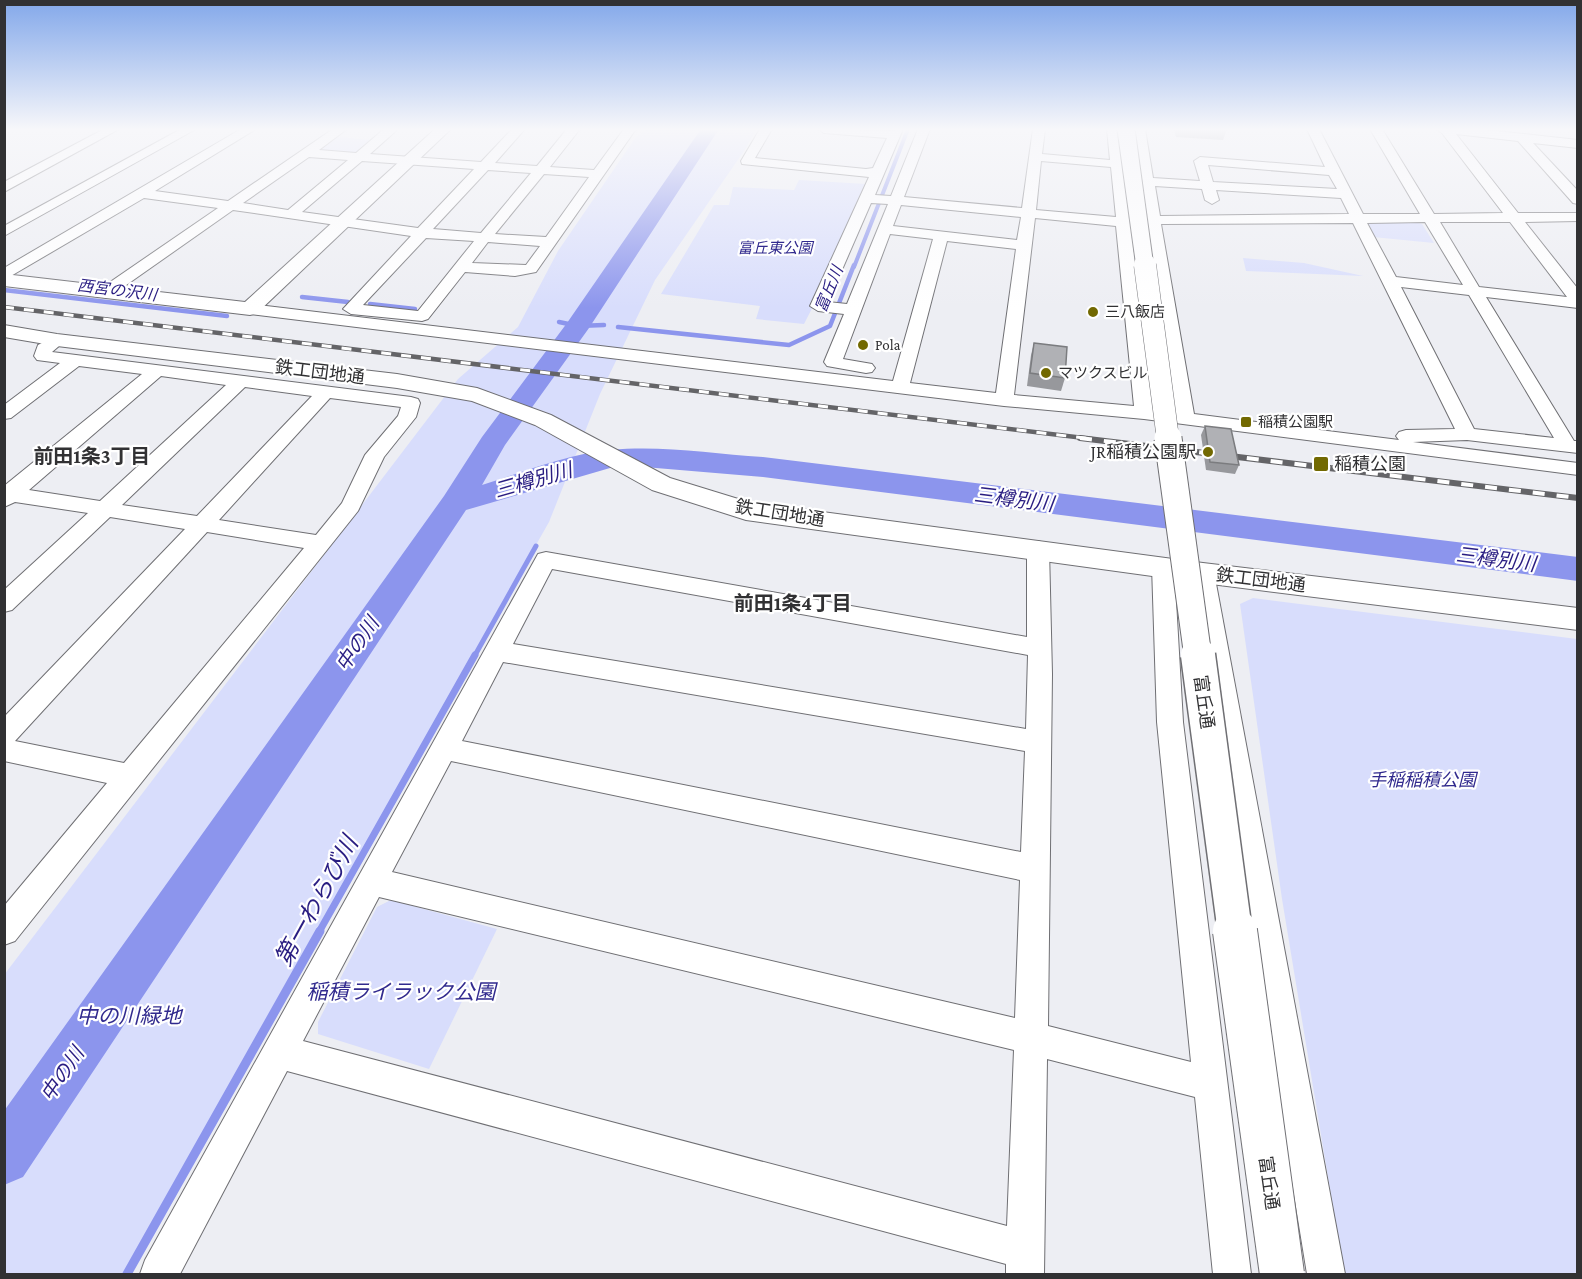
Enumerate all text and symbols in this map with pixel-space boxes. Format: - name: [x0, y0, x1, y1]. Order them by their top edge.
- park label: 富丘東公園: [737, 240, 814, 256]
- water label: 富丘川: [812, 262, 847, 314]
- water label: 西宮の沢川: [76, 277, 160, 304]
- place label: 三八飯店: [1105, 304, 1165, 320]
- marker: 三八飯店: [1086, 305, 1100, 319]
- place label: Pola: [875, 337, 901, 353]
- marker: Pola: [856, 338, 870, 352]
- street label: 鉄工団地通: [274, 357, 366, 387]
- place label: マツクスビル: [1058, 365, 1148, 381]
- marker: マツクスビル: [1039, 366, 1053, 380]
- place label: 稲積公園駅: [1258, 414, 1333, 430]
- marker: 稲積公園駅: [1239, 415, 1253, 429]
- place label: JR稲積公園駅: [1089, 442, 1196, 462]
- district label: 前田1条3丁目: [33, 445, 151, 467]
- marker: JR稲積公園駅: [1201, 445, 1215, 459]
- place label: 稲積公園: [1334, 454, 1406, 474]
- marker: 稲積公園: [1312, 455, 1330, 473]
- water label: 三樽別川: [492, 458, 576, 502]
- water label: 三樽別川: [973, 483, 1057, 515]
- street label: 鉄工団地通: [734, 496, 826, 530]
- water label: 三樽別川: [1455, 543, 1539, 575]
- street label: 鉄工団地通: [1215, 565, 1307, 595]
- district label: 前田1条4丁目: [734, 592, 852, 614]
- water label: 中の川: [331, 611, 384, 675]
- street label: 富丘通: [1190, 674, 1218, 730]
- park label: 手稲稲積公園: [1368, 770, 1479, 790]
- water label: 第一わらび川: [269, 829, 364, 971]
- park label: 稲積ライラック公園: [307, 980, 498, 1004]
- park label: 中の川緑地: [77, 1004, 183, 1028]
- water label: 中の川: [36, 1041, 89, 1105]
- street label: 富丘通: [1255, 1155, 1283, 1211]

